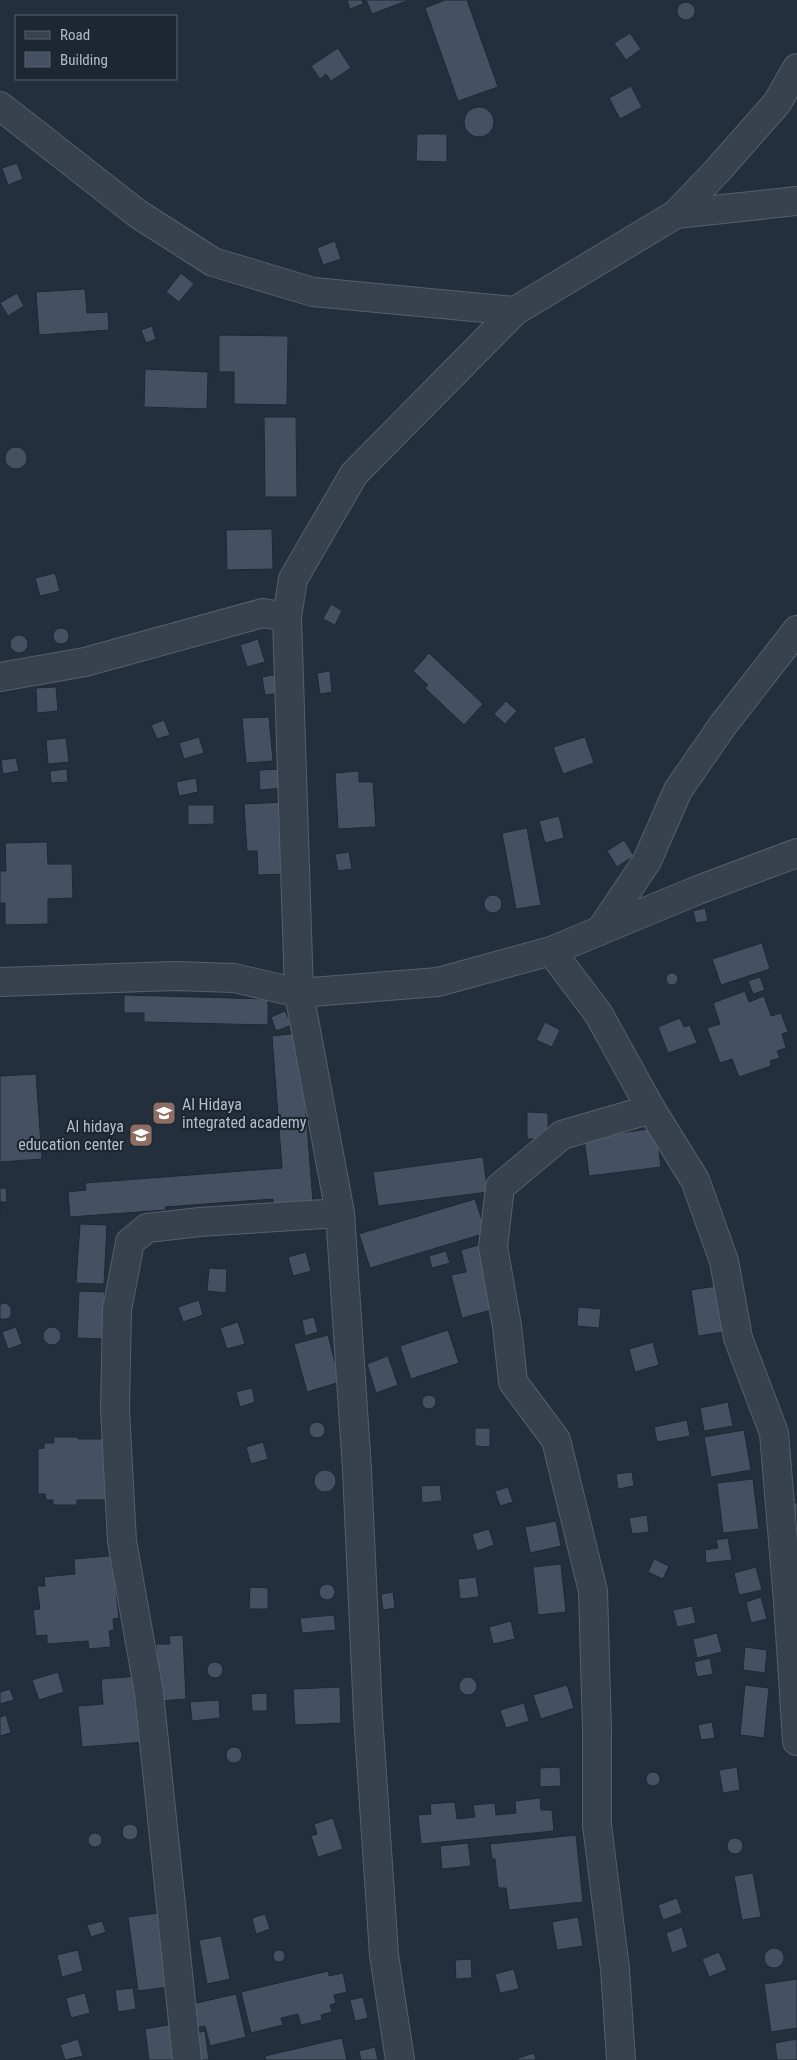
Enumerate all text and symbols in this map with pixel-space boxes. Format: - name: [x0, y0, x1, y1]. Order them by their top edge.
- legend: [15, 15, 178, 80]
- text: Road: [60, 26, 90, 44]
- text: Building: [60, 51, 108, 69]
- place label: Al Hidaya integrated academy: [182, 1095, 307, 1132]
- school or university icon: Al Hidaya integrated academy: [151, 1100, 177, 1126]
- place label: Al hidaya education center: [18, 1117, 124, 1154]
- school or university icon: Al hidaya education center: [128, 1122, 154, 1148]

